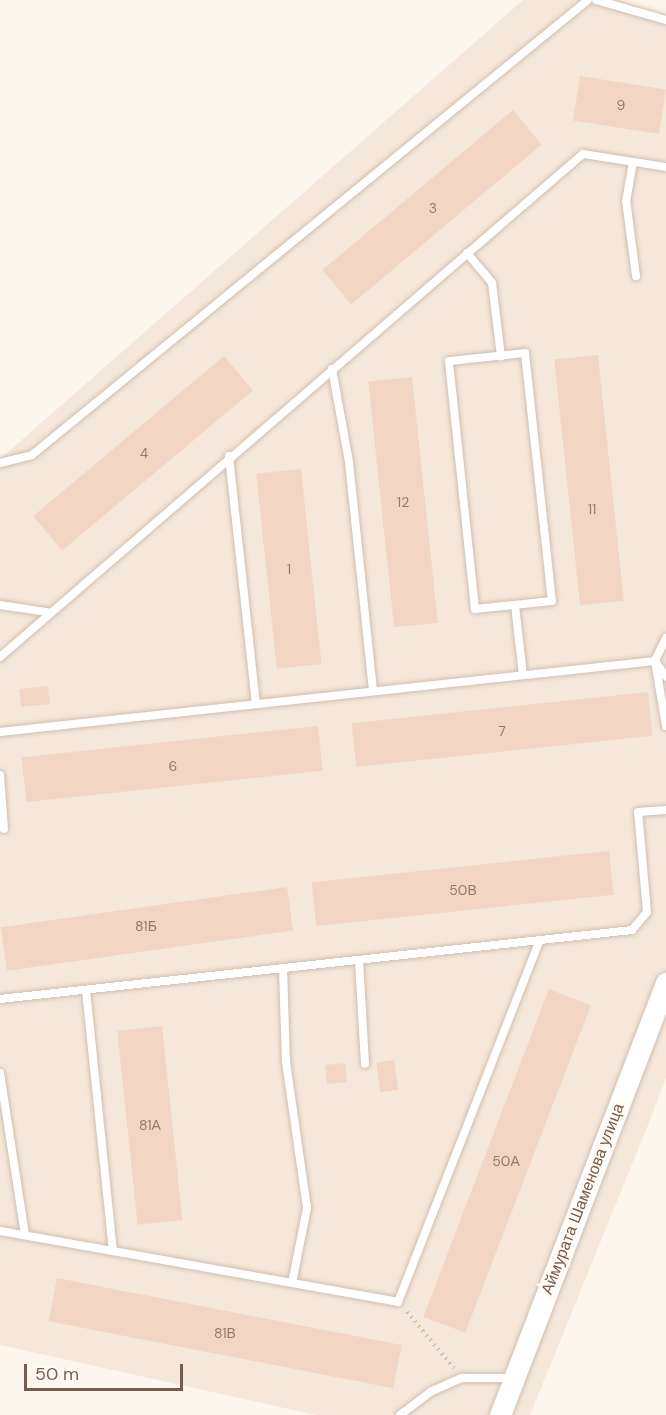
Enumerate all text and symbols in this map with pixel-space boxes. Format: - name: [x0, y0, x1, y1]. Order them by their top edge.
- house number: 9: [617, 97, 625, 113]
- house number: 3: [429, 200, 437, 216]
- house number: 4: [140, 445, 148, 461]
- house number: 12: [397, 494, 409, 510]
- house number: 11: [588, 501, 596, 517]
- house number: 1: [287, 561, 291, 577]
- house number: 7: [498, 723, 506, 739]
- house number: 6: [169, 758, 177, 774]
- house number: 50В: [449, 882, 477, 898]
- house number: 81Б: [135, 918, 157, 934]
- street label: Аймурата Шаменова улица: [538, 1101, 628, 1297]
- house number: 81А: [139, 1117, 161, 1133]
- house number: 50А: [492, 1153, 520, 1169]
- house number: 81В: [214, 1325, 236, 1341]
- scale bar: [27, 1352, 186, 1390]
- text: 50 m: [35, 1362, 79, 1386]

